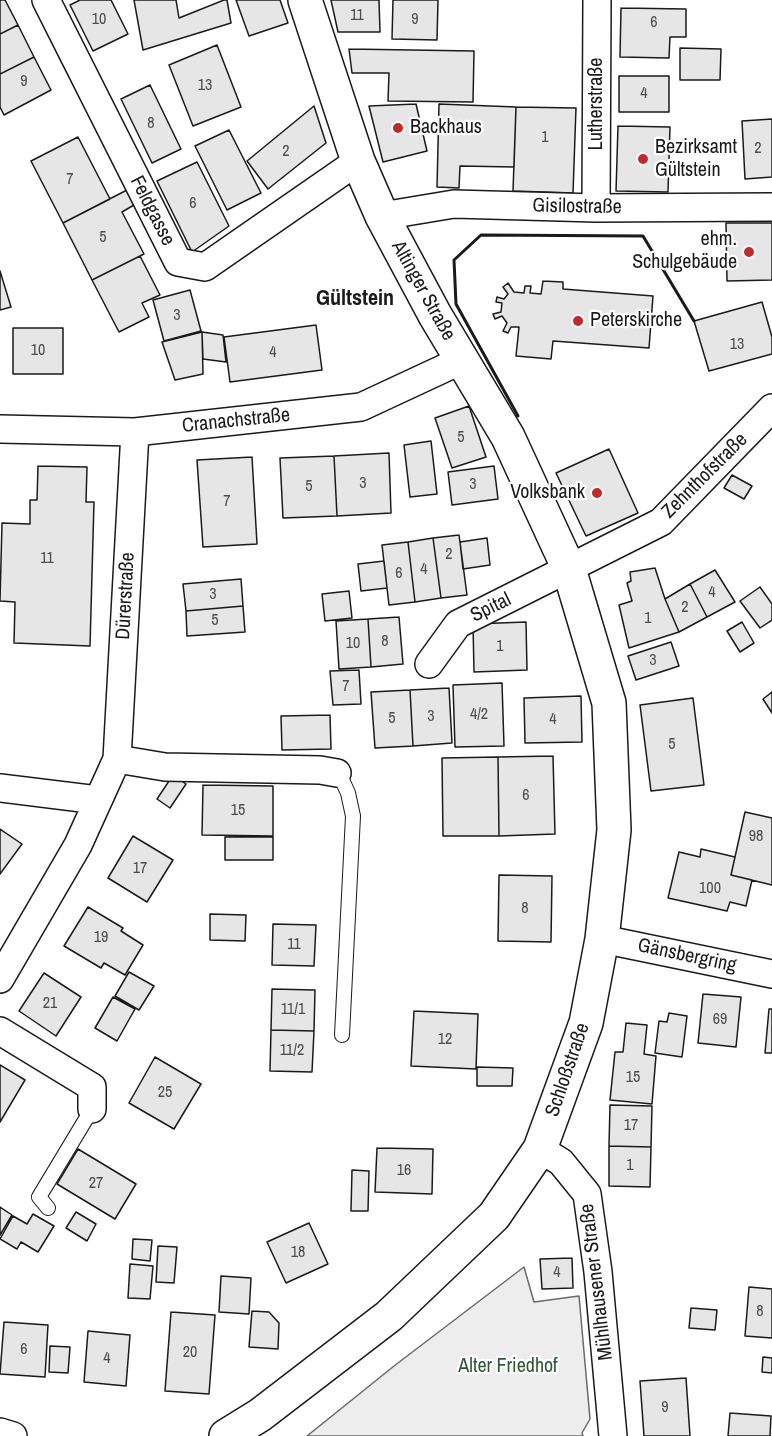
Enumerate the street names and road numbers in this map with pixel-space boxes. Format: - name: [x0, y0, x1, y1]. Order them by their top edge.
- street label: Lutherstraße: [585, 58, 609, 150]
- street label: Feldgasse: [124, 172, 180, 250]
- street label: Gisilostraße: [532, 194, 622, 220]
- street label: Altinger Straße: [386, 237, 460, 345]
- street label: Cranachstraße: [181, 403, 291, 439]
- street label: Zehnthofstraße: [657, 428, 753, 524]
- street label: Dürerstraße: [112, 552, 140, 640]
- street label: Spital: [467, 588, 515, 628]
- street label: Gänsbergring: [635, 934, 739, 978]
- street label: Schloßstraße: [541, 1020, 595, 1120]
- street label: Mühlhausener Straße: [575, 1202, 619, 1362]

